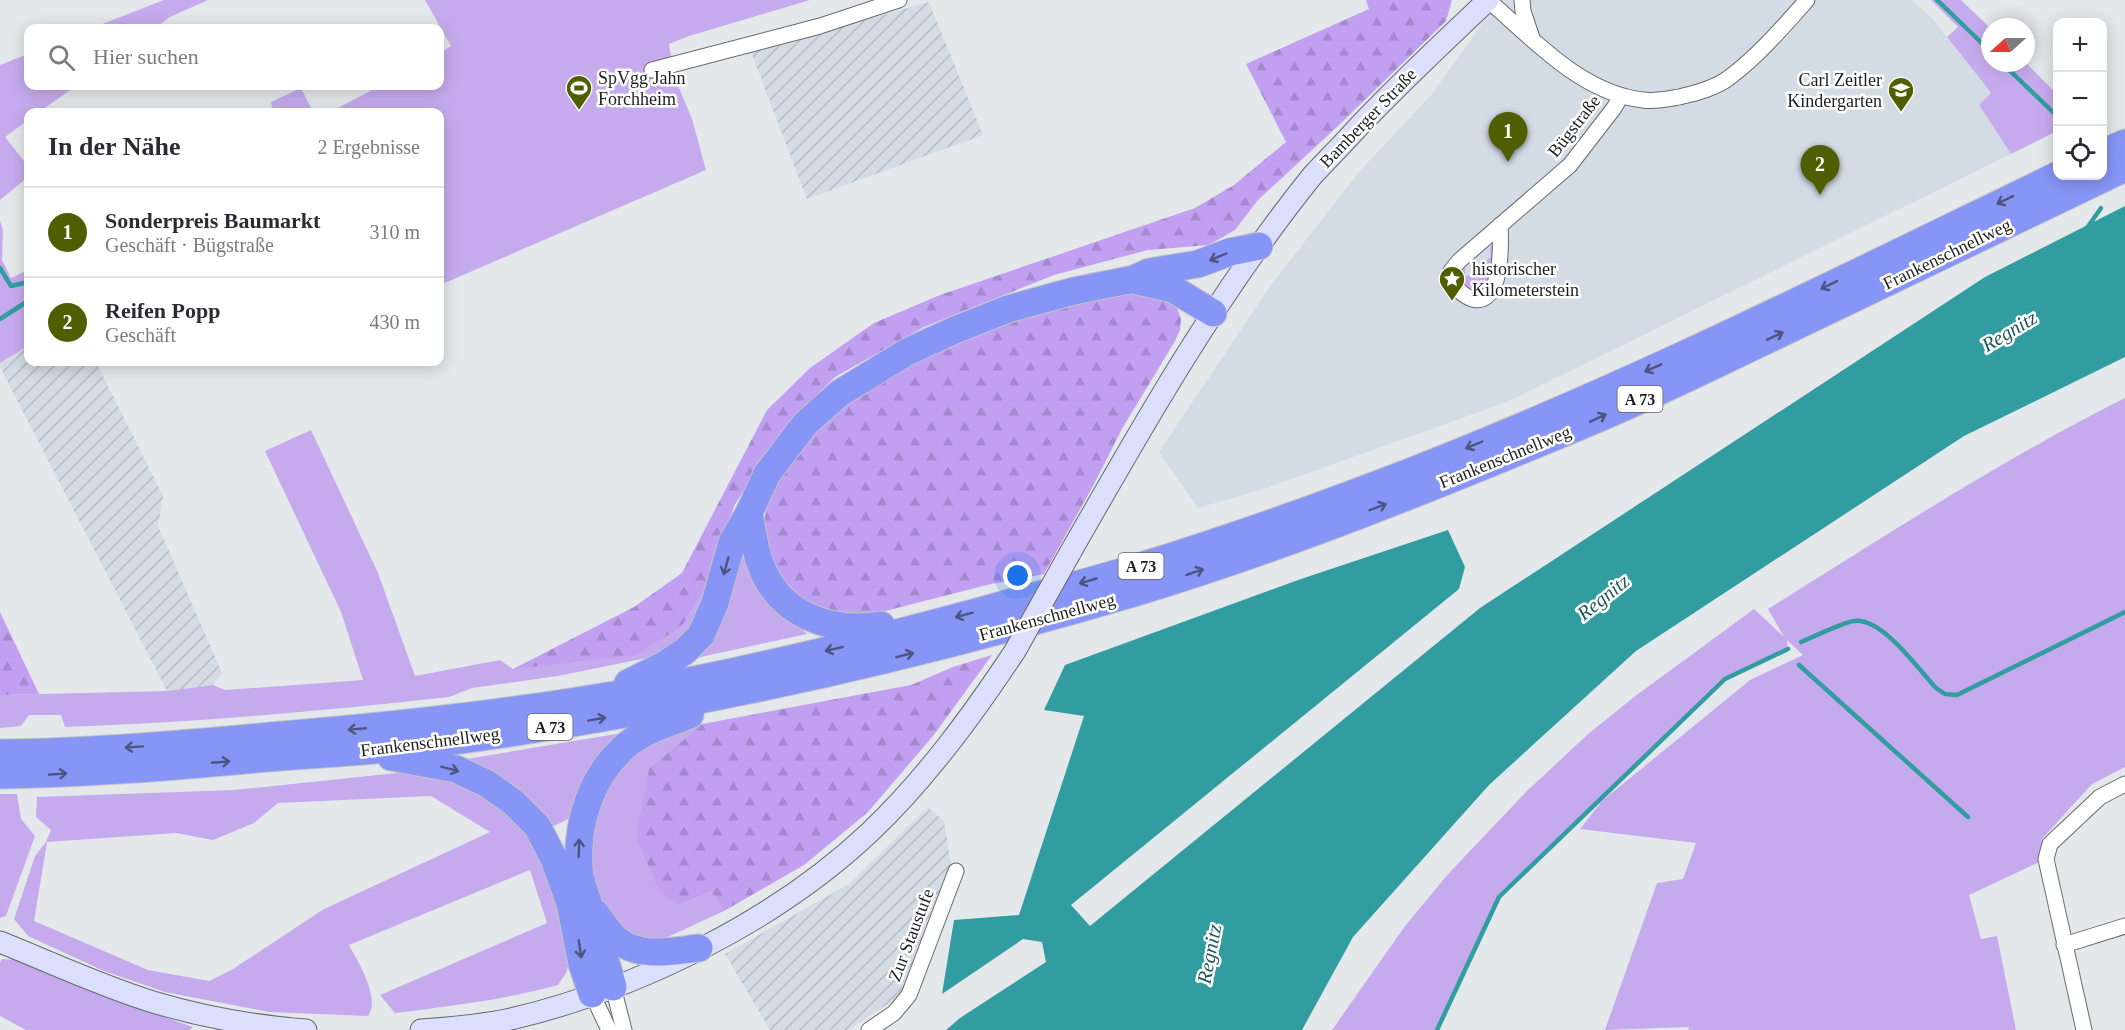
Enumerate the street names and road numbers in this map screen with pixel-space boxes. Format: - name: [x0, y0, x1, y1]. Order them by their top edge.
- street label: Bamberger Straße: [1316, 64, 1420, 172]
- street label: Bügstraße: [1544, 91, 1604, 161]
- street label: Frankenschnellweg: [1880, 214, 2014, 294]
- road number: A 73: [1618, 386, 1662, 412]
- street label: Frankenschnellweg: [1436, 422, 1574, 492]
- road number: A 73: [1118, 553, 1164, 579]
- street label: Frankenschnellweg: [977, 589, 1117, 645]
- road number: A 73: [528, 714, 572, 740]
- street label: Frankenschnellweg: [359, 724, 501, 760]
- street label: Zur Staustufe: [884, 886, 938, 984]

